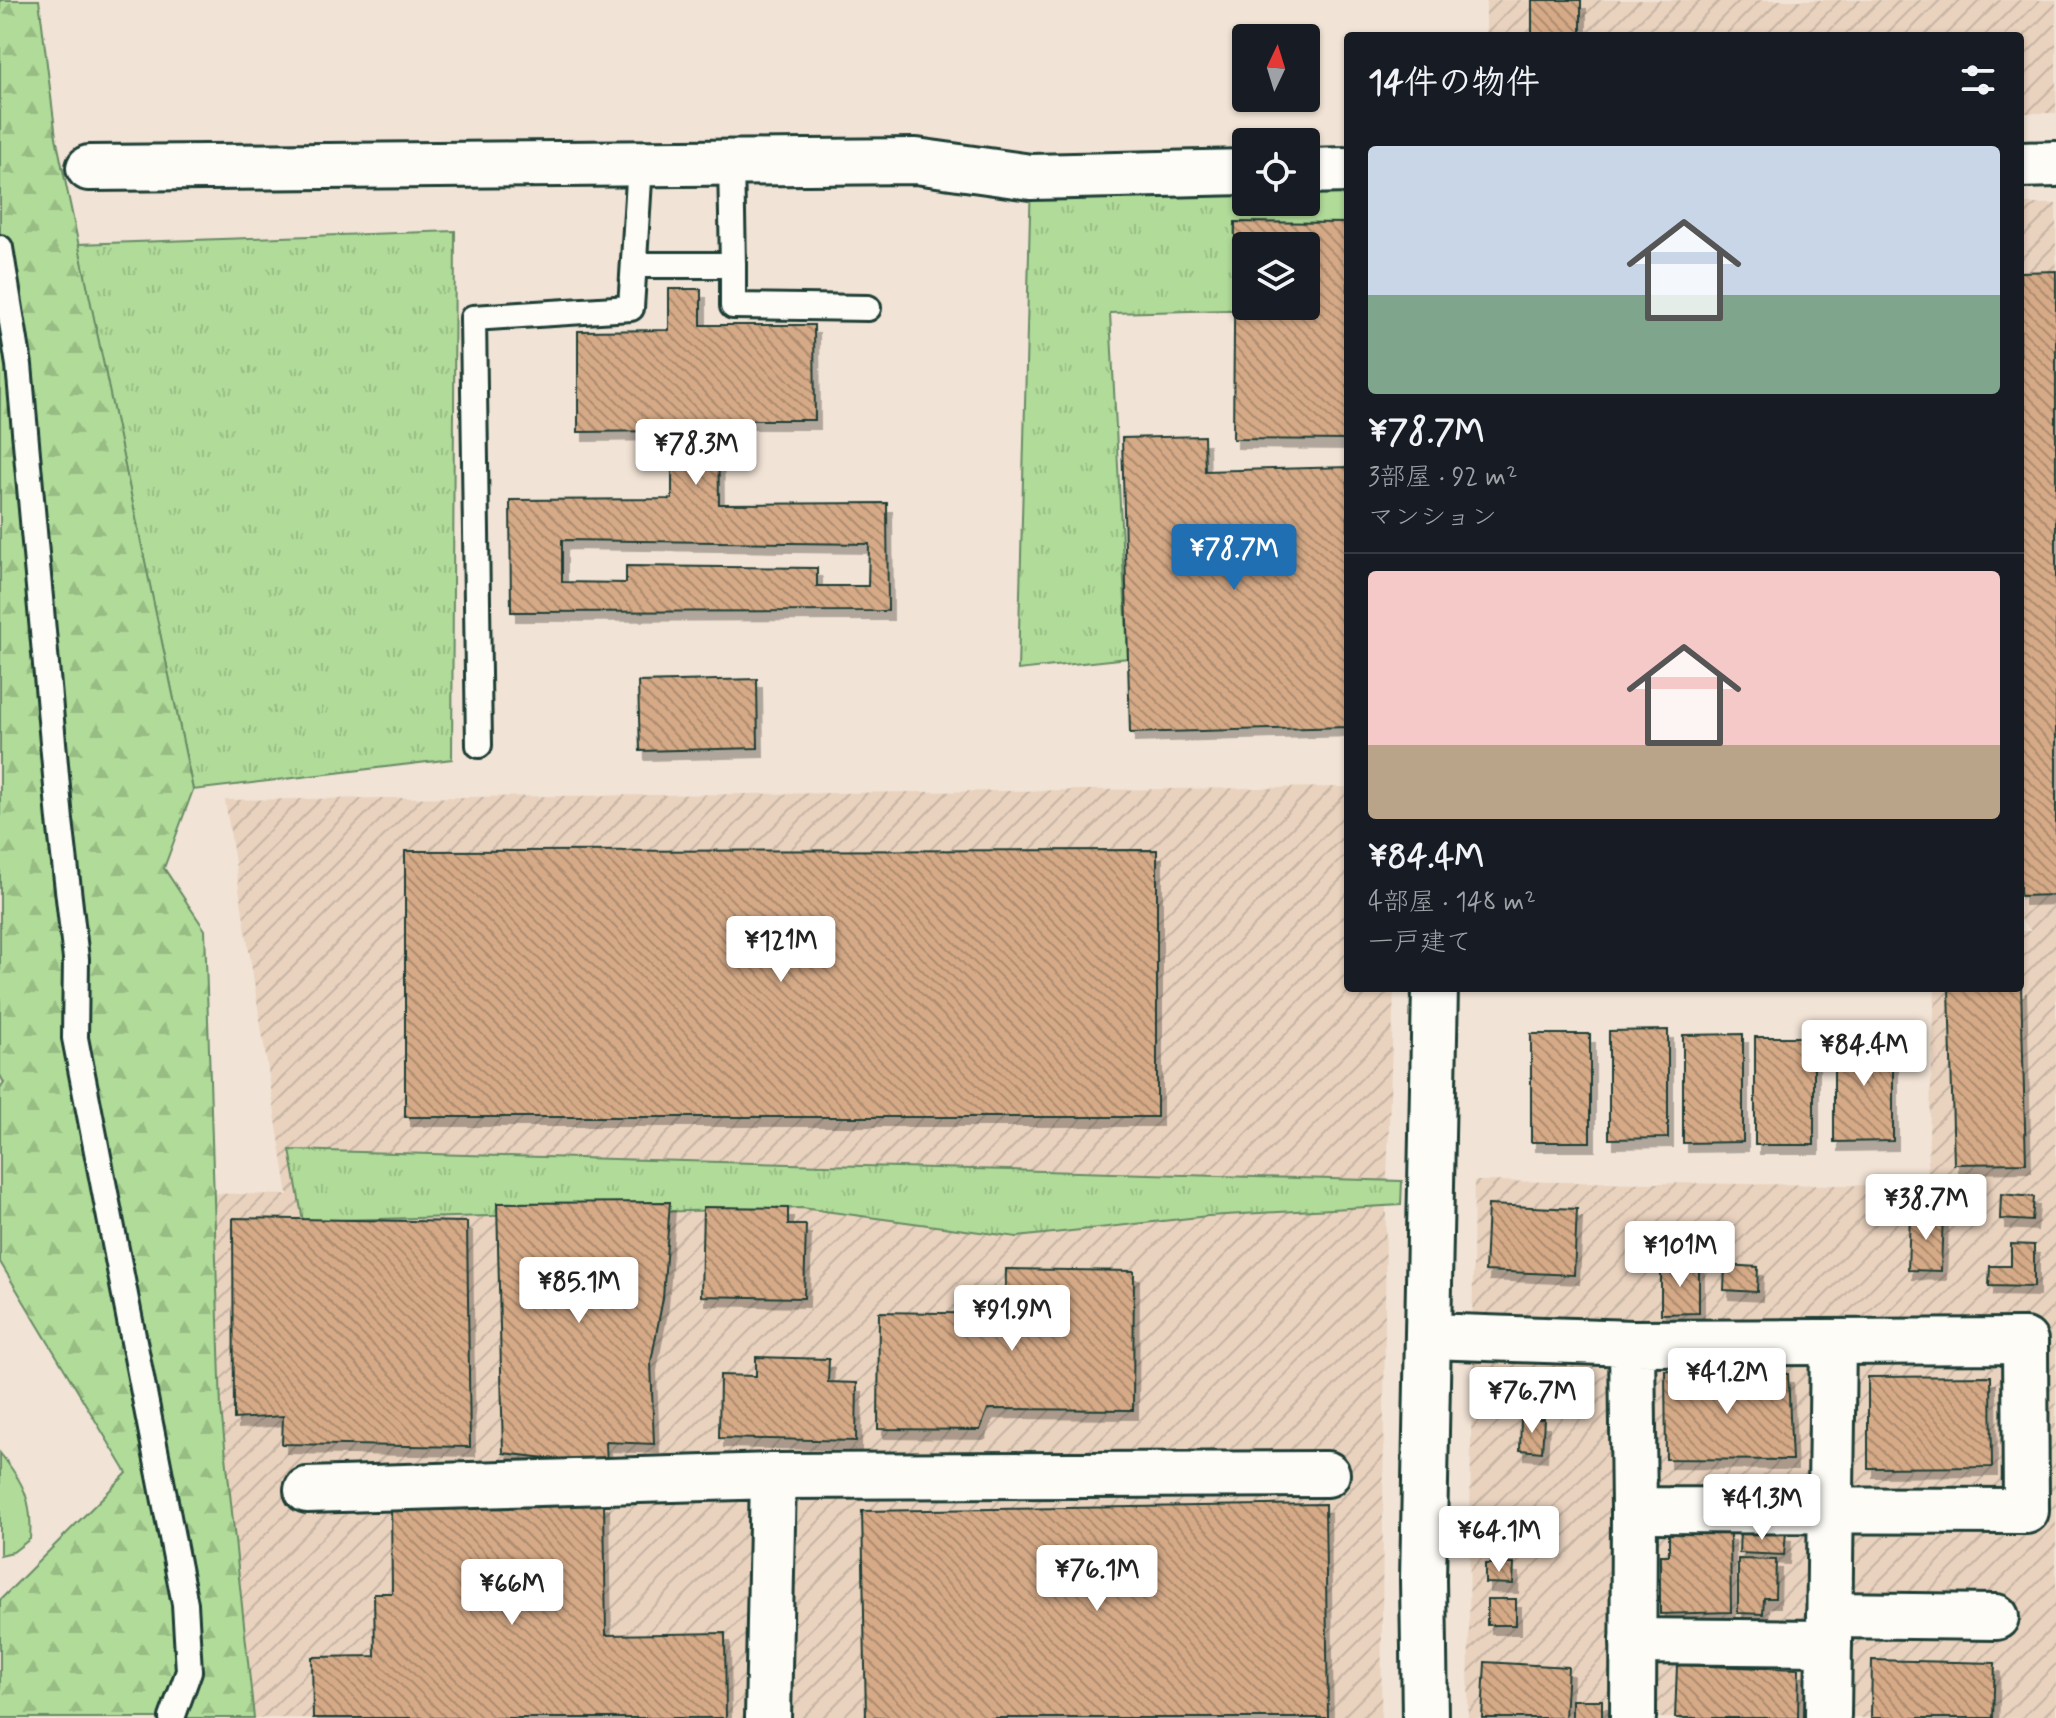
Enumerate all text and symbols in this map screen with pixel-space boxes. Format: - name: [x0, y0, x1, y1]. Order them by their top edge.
- north arrow: [1232, 24, 1320, 112]
- map controls: [1232, 24, 1320, 320]
- icon: filters: [1956, 58, 2000, 102]
- text: 14件の物件: [1368, 61, 1540, 106]
- button: locate: [1232, 128, 1320, 216]
- icon: home: [1612, 198, 1756, 342]
- button: layers: [1232, 232, 1320, 320]
- text: ¥78.7M: [1368, 410, 1484, 455]
- pin: ¥78.3M: [631, 419, 761, 487]
- text: ¥78.3M: [654, 428, 739, 462]
- text: 3部屋 · 92 m²: [1368, 461, 1517, 495]
- text: マンション: [1368, 501, 1497, 535]
- pin: ¥78.7M: [1169, 524, 1299, 592]
- text: ¥78.7M: [1189, 533, 1279, 567]
- icon: home: [1612, 623, 1756, 767]
- text: ¥84.4M: [1368, 835, 1484, 880]
- text: 4部屋 · 148 m²: [1368, 886, 1536, 920]
- pin: ¥121M: [725, 916, 837, 984]
- text: ¥121M: [744, 925, 818, 959]
- text: 一戸建て: [1368, 926, 1472, 960]
- pin: ¥84.4M: [1799, 1020, 1929, 1088]
- text: ¥84.4M: [1820, 1029, 1908, 1063]
- pin: ¥38.7M: [1861, 1174, 1991, 1242]
- text: ¥38.7M: [1884, 1183, 1969, 1217]
- pin: ¥101M: [1624, 1221, 1736, 1289]
- text: ¥101M: [1643, 1230, 1717, 1264]
- pin: ¥85.1M: [514, 1257, 644, 1325]
- text: ¥85.1M: [537, 1266, 621, 1300]
- pin: ¥91.9M: [947, 1285, 1077, 1353]
- text: ¥91.9M: [972, 1294, 1052, 1328]
- pin: ¥41.2M: [1662, 1348, 1792, 1416]
- text: ¥41.2M: [1686, 1357, 1768, 1391]
- pin: ¥76.7M: [1467, 1367, 1597, 1435]
- text: ¥76.7M: [1487, 1376, 1577, 1410]
- pin: ¥41.3M: [1697, 1474, 1827, 1542]
- text: ¥41.3M: [1721, 1483, 1803, 1517]
- pin: ¥64.1M: [1434, 1506, 1564, 1574]
- text: ¥64.1M: [1457, 1515, 1541, 1549]
- pin: ¥76.1M: [1032, 1545, 1162, 1613]
- text: ¥76.1M: [1055, 1554, 1140, 1588]
- pin: ¥66M: [465, 1559, 559, 1627]
- text: ¥66M: [479, 1568, 545, 1602]

